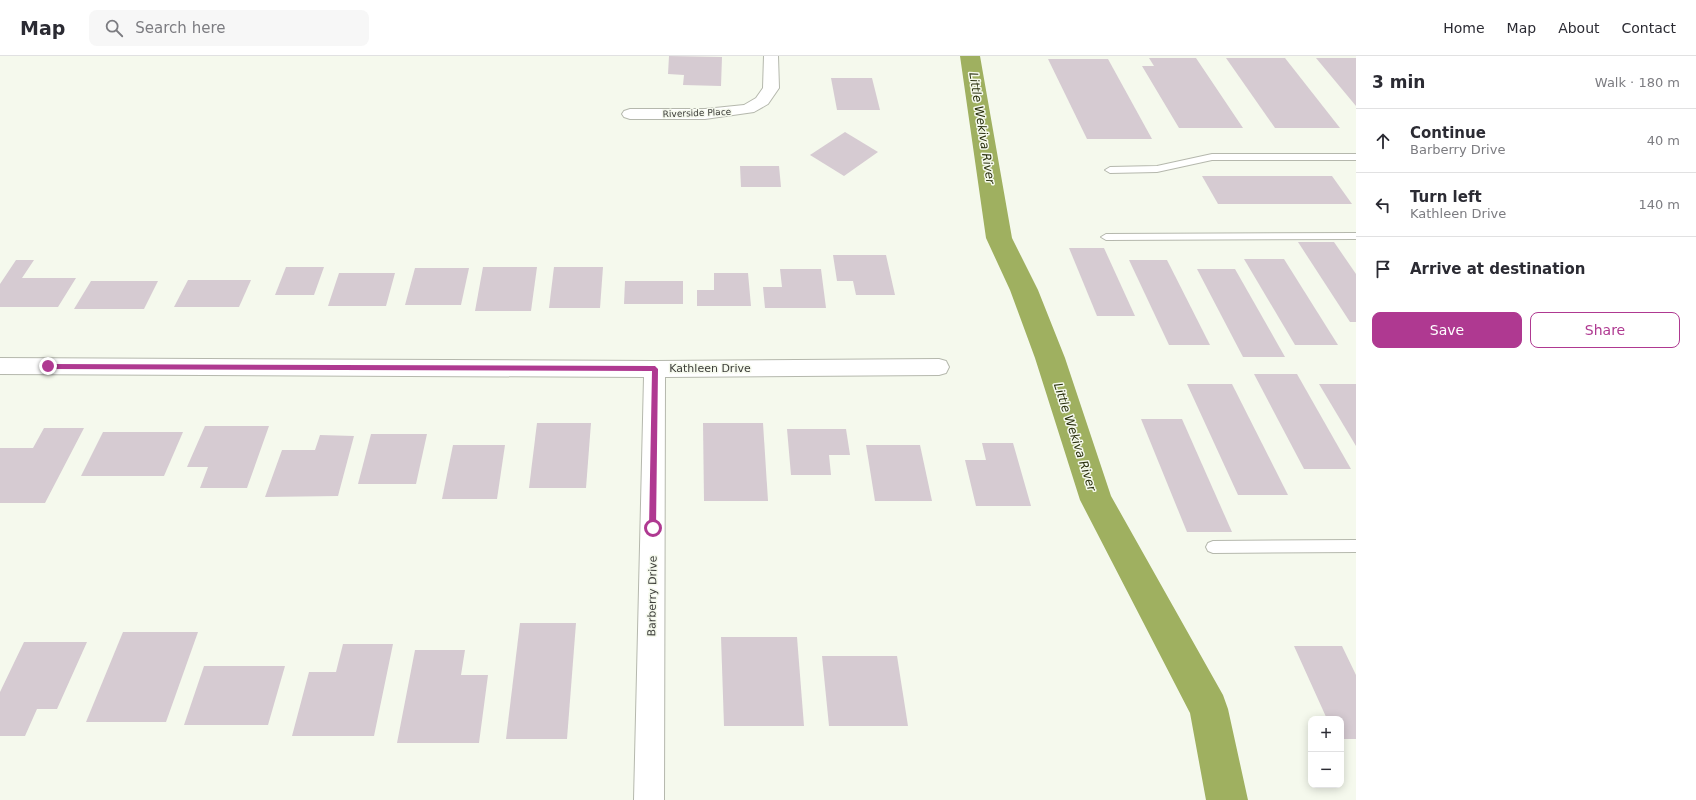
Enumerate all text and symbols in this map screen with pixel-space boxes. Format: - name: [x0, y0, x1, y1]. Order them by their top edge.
- search box: [89, 10, 369, 46]
- text: Map: [20, 17, 65, 39]
- icon: search: [103, 17, 125, 39]
- text: Search here: [135, 19, 225, 37]
- text: Home: [1443, 20, 1485, 36]
- text: Map: [1507, 20, 1536, 36]
- text: About: [1558, 20, 1600, 36]
- text: Contact: [1622, 20, 1676, 36]
- water label: Little Wekiva River: [966, 71, 998, 186]
- text: 3 min: [1372, 72, 1425, 92]
- text: Walk · 180 m: [1595, 75, 1680, 90]
- street label: Riverside Place: [663, 107, 732, 119]
- text: Continue: [1410, 124, 1486, 142]
- icon: ahead: [1372, 130, 1394, 152]
- text: 40 m: [1647, 133, 1680, 148]
- text: Barberry Drive: [1410, 142, 1505, 157]
- text: Turn left: [1410, 188, 1482, 206]
- icon: left: [1372, 194, 1394, 216]
- text: 140 m: [1638, 197, 1680, 212]
- text: Kathleen Drive: [1410, 206, 1506, 221]
- icon: arrive: [1372, 258, 1394, 280]
- text: Arrive at destination: [1410, 260, 1585, 278]
- button: Save: [1372, 312, 1522, 348]
- button: Share: [1530, 312, 1680, 348]
- route end: [39, 357, 57, 375]
- street label: Kathleen Drive: [669, 362, 751, 375]
- water label: Little Wekiva River: [1051, 381, 1099, 494]
- route start: [644, 519, 662, 537]
- street label: Barberry Drive: [645, 555, 660, 636]
- map controls: [1308, 716, 1344, 788]
- button: +: [1308, 716, 1344, 752]
- button: −: [1308, 752, 1344, 788]

